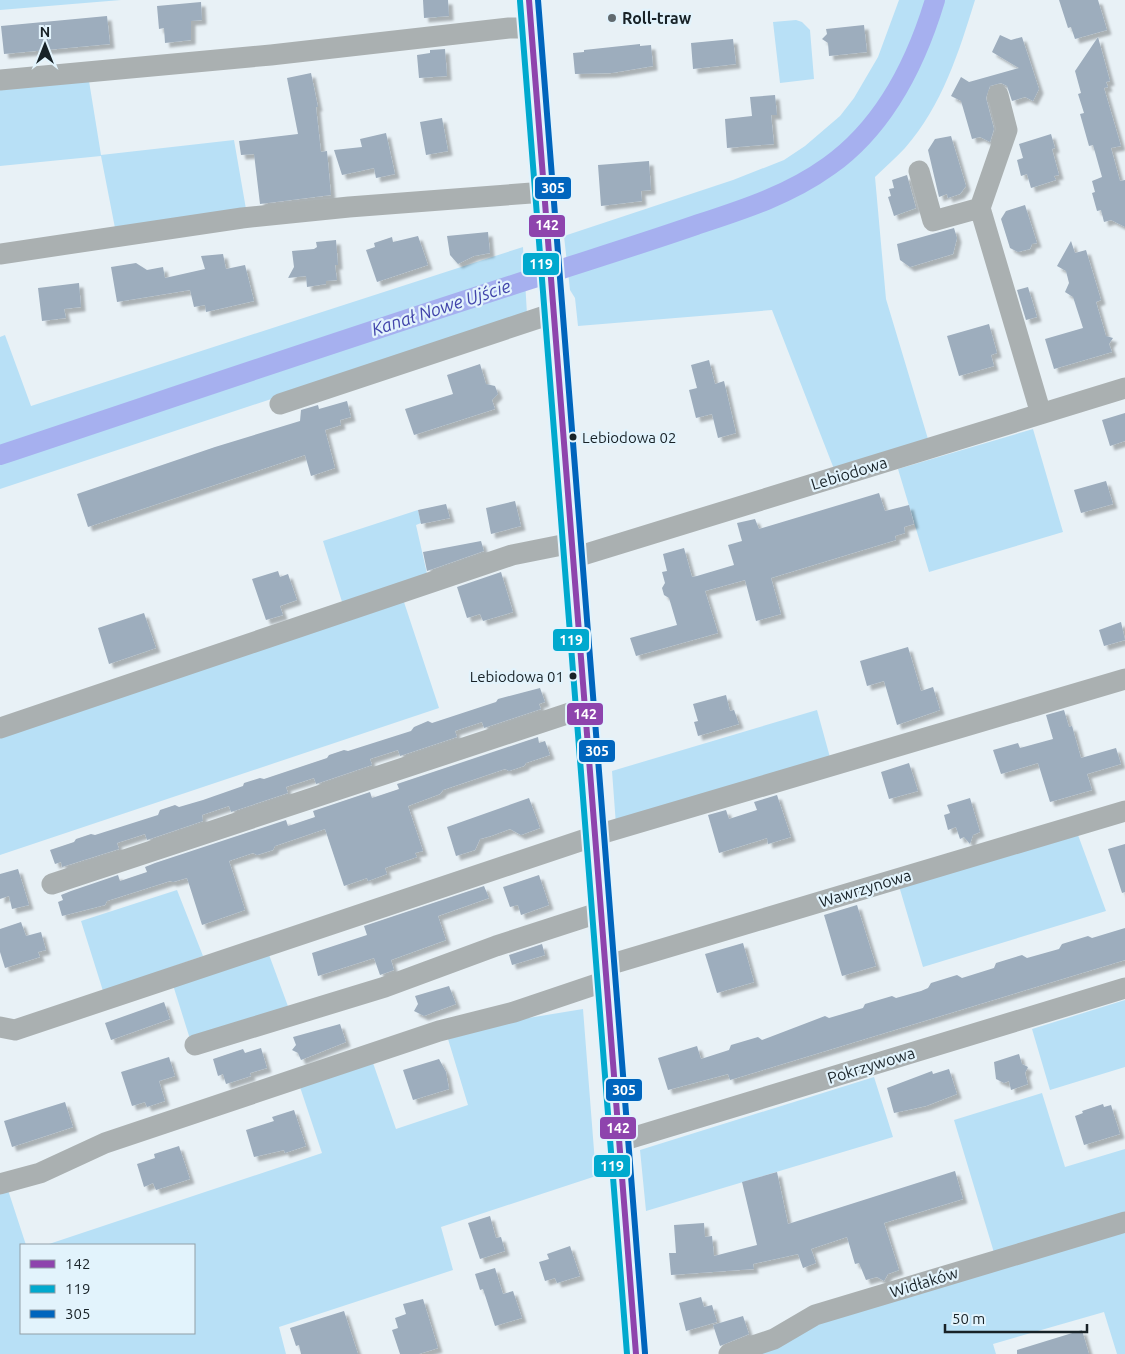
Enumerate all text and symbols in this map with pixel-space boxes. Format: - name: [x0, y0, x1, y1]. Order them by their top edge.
- place label: Roll-traw: [622, 9, 692, 27]
- marker: Roll-traw: [606, 12, 618, 24]
- north arrow: [20, 20, 70, 70]
- text: N: [40, 24, 50, 40]
- line badge: 305: [534, 176, 572, 200]
- text: 305: [541, 180, 565, 196]
- line badge: 142: [528, 214, 566, 238]
- text: 142: [535, 217, 559, 233]
- line badge: 119: [522, 252, 560, 276]
- text: 119: [529, 256, 553, 272]
- water label: Kanał Nowe Ujście: [369, 275, 513, 339]
- place label: Lebiodowa 02: [582, 429, 676, 446]
- marker: Lebiodowa 02: [568, 432, 578, 442]
- street label: Lebiodowa: [809, 453, 889, 493]
- line badge: 119: [552, 628, 590, 652]
- text: 119: [559, 632, 583, 648]
- place label: Lebiodowa 01: [470, 668, 564, 685]
- marker: Lebiodowa 01: [568, 671, 578, 681]
- line badge: 142: [566, 702, 604, 726]
- text: 142: [573, 706, 597, 722]
- line badge: 305: [578, 739, 616, 763]
- text: 305: [585, 743, 609, 759]
- street label: Wawrzynowa: [817, 865, 913, 911]
- street label: Pokrzywowa: [825, 1043, 917, 1087]
- line badge: 305: [605, 1078, 643, 1102]
- text: 305: [612, 1082, 636, 1098]
- line badge: 142: [599, 1116, 637, 1140]
- text: 142: [606, 1120, 630, 1136]
- line badge: 119: [593, 1154, 631, 1178]
- text: 119: [600, 1158, 624, 1174]
- legend: [20, 1244, 195, 1334]
- text: 142: [65, 1255, 90, 1272]
- street label: Widłaków: [888, 1263, 961, 1301]
- text: 119: [65, 1280, 90, 1297]
- scale bar: [945, 1302, 1088, 1334]
- text: 305: [65, 1305, 90, 1322]
- text: 50 m: [952, 1310, 985, 1327]

